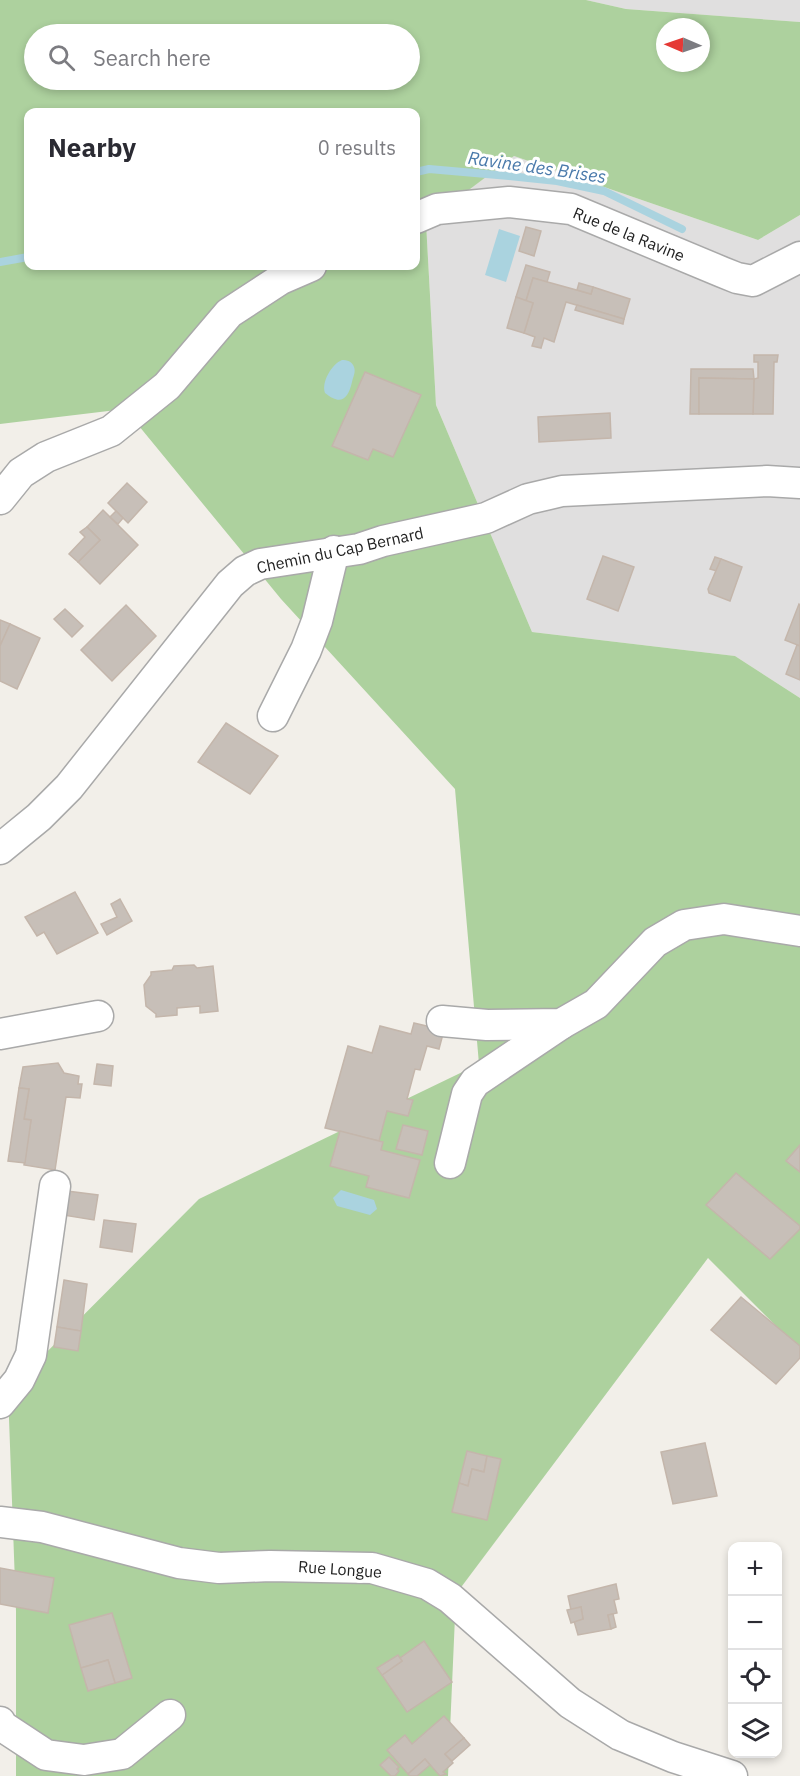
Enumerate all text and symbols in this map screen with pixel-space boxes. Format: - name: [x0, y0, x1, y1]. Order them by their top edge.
- north arrow: [656, 18, 710, 72]
- search box: [24, 24, 420, 90]
- icon: search: [45, 41, 78, 74]
- text: Search here: [93, 43, 211, 72]
- text: Nearby: [48, 130, 136, 164]
- text: 0 results: [318, 134, 396, 161]
- water label: Ravine des Brises: [466, 146, 608, 188]
- street label: Rue de la Ravine: [570, 203, 688, 266]
- street label: Chemin du Cap Bernard: [255, 523, 425, 577]
- map controls: [728, 1542, 782, 1758]
- button: +: [728, 1542, 782, 1596]
- street label: Rue Longue: [297, 1556, 383, 1582]
- button: −: [728, 1596, 782, 1650]
- button: locate: [728, 1650, 782, 1704]
- button: layers: [728, 1704, 782, 1758]

